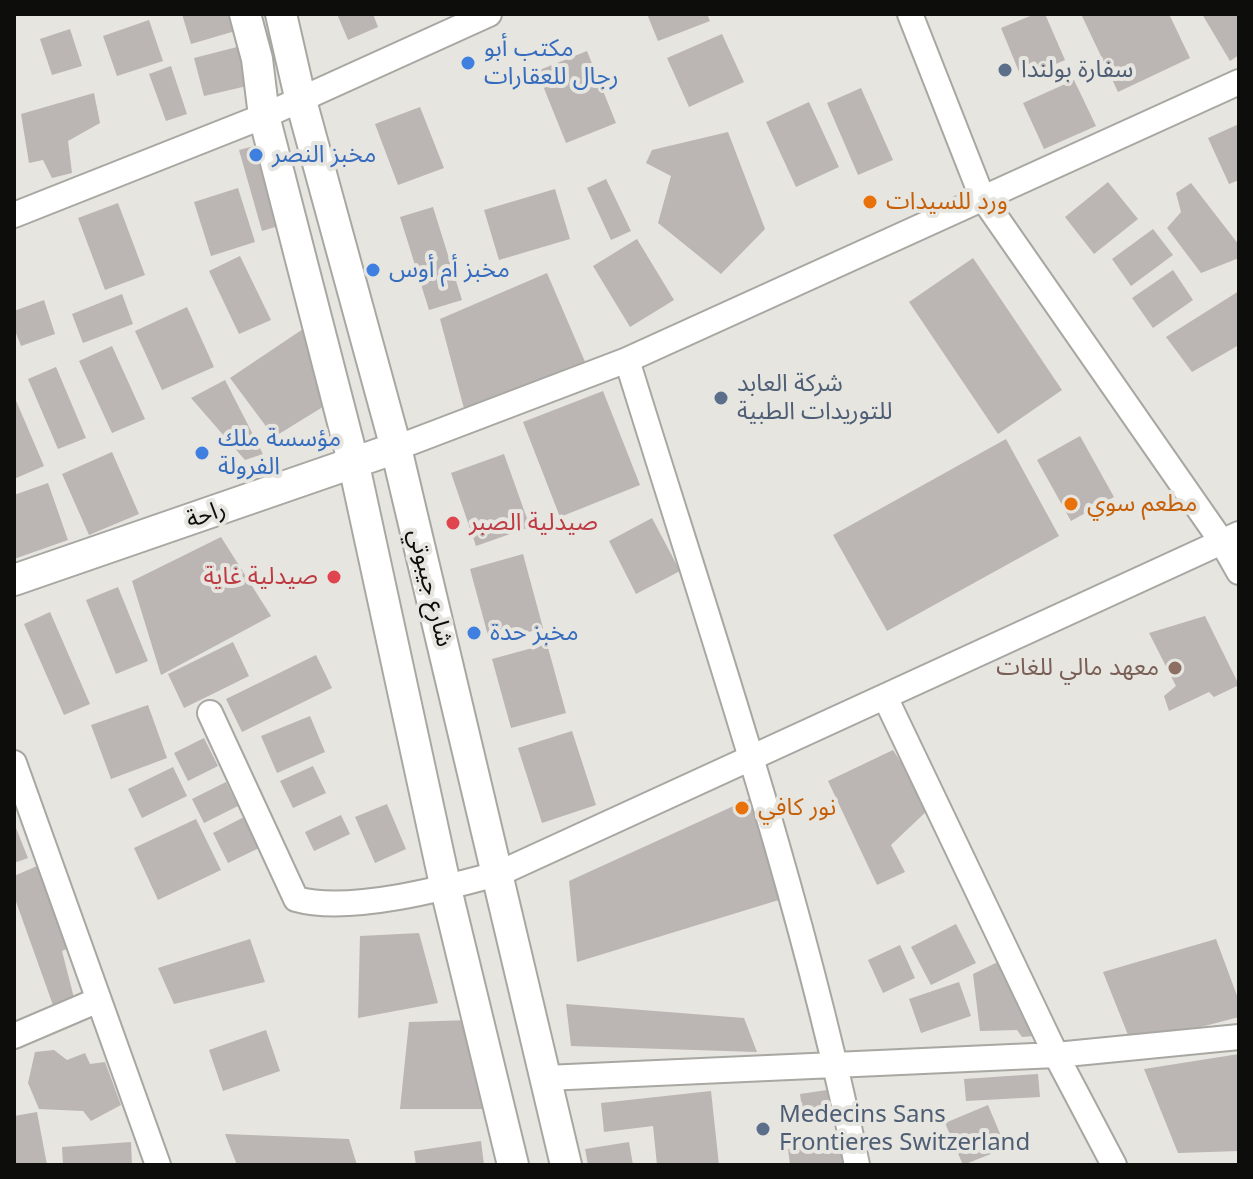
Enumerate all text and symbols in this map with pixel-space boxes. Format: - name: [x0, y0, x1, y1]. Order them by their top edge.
- place label: مكتب أبو رجال للعقارات: [484, 35, 618, 91]
- marker: مكتب أبو رجال للعقارات: [459, 54, 477, 72]
- place label: سفارة بولندا: [1021, 56, 1133, 84]
- marker: سفارة بولندا: [996, 61, 1014, 79]
- place label: مخبز النصر: [272, 141, 376, 169]
- marker: مخبز النصر: [247, 146, 265, 164]
- place label: ورد للسيدات: [886, 188, 1008, 216]
- marker: ورد للسيدات: [861, 193, 879, 211]
- place label: مخبز أم أوس: [389, 256, 510, 284]
- marker: مخبز أم أوس: [364, 261, 382, 279]
- place label: شركة العابد للتوريدات الطبية: [737, 370, 892, 426]
- marker: شركة العابد للتوريدات الطبية: [712, 389, 730, 407]
- place label: مؤسسة ملك الفرولة: [218, 425, 341, 481]
- marker: مؤسسة ملك الفرولة: [193, 444, 211, 462]
- place label: مطعم سوي: [1087, 490, 1197, 518]
- street label: راحة: [183, 495, 229, 535]
- marker: مطعم سوي: [1062, 495, 1080, 513]
- place label: صيدلية الصبر: [469, 509, 598, 537]
- marker: صيدلية الصبر: [444, 514, 462, 532]
- street label: شارع جيبوتي: [401, 526, 459, 650]
- place label: صيدلية غاية: [204, 563, 318, 591]
- marker: صيدلية غاية: [325, 568, 343, 586]
- place label: مخبز حدة: [490, 619, 578, 647]
- marker: مخبز حدة: [465, 624, 483, 642]
- place label: معهد مالي للغات: [996, 654, 1159, 682]
- marker: معهد مالي للغات: [1166, 659, 1184, 677]
- place label: نور كافي: [758, 794, 836, 822]
- marker: نور كافي: [733, 799, 751, 817]
- place label: Medecins Sans Frontieres Switzerland: [779, 1101, 1030, 1157]
- marker: Medecins Sans Frontieres Switzerland: [754, 1120, 772, 1138]

